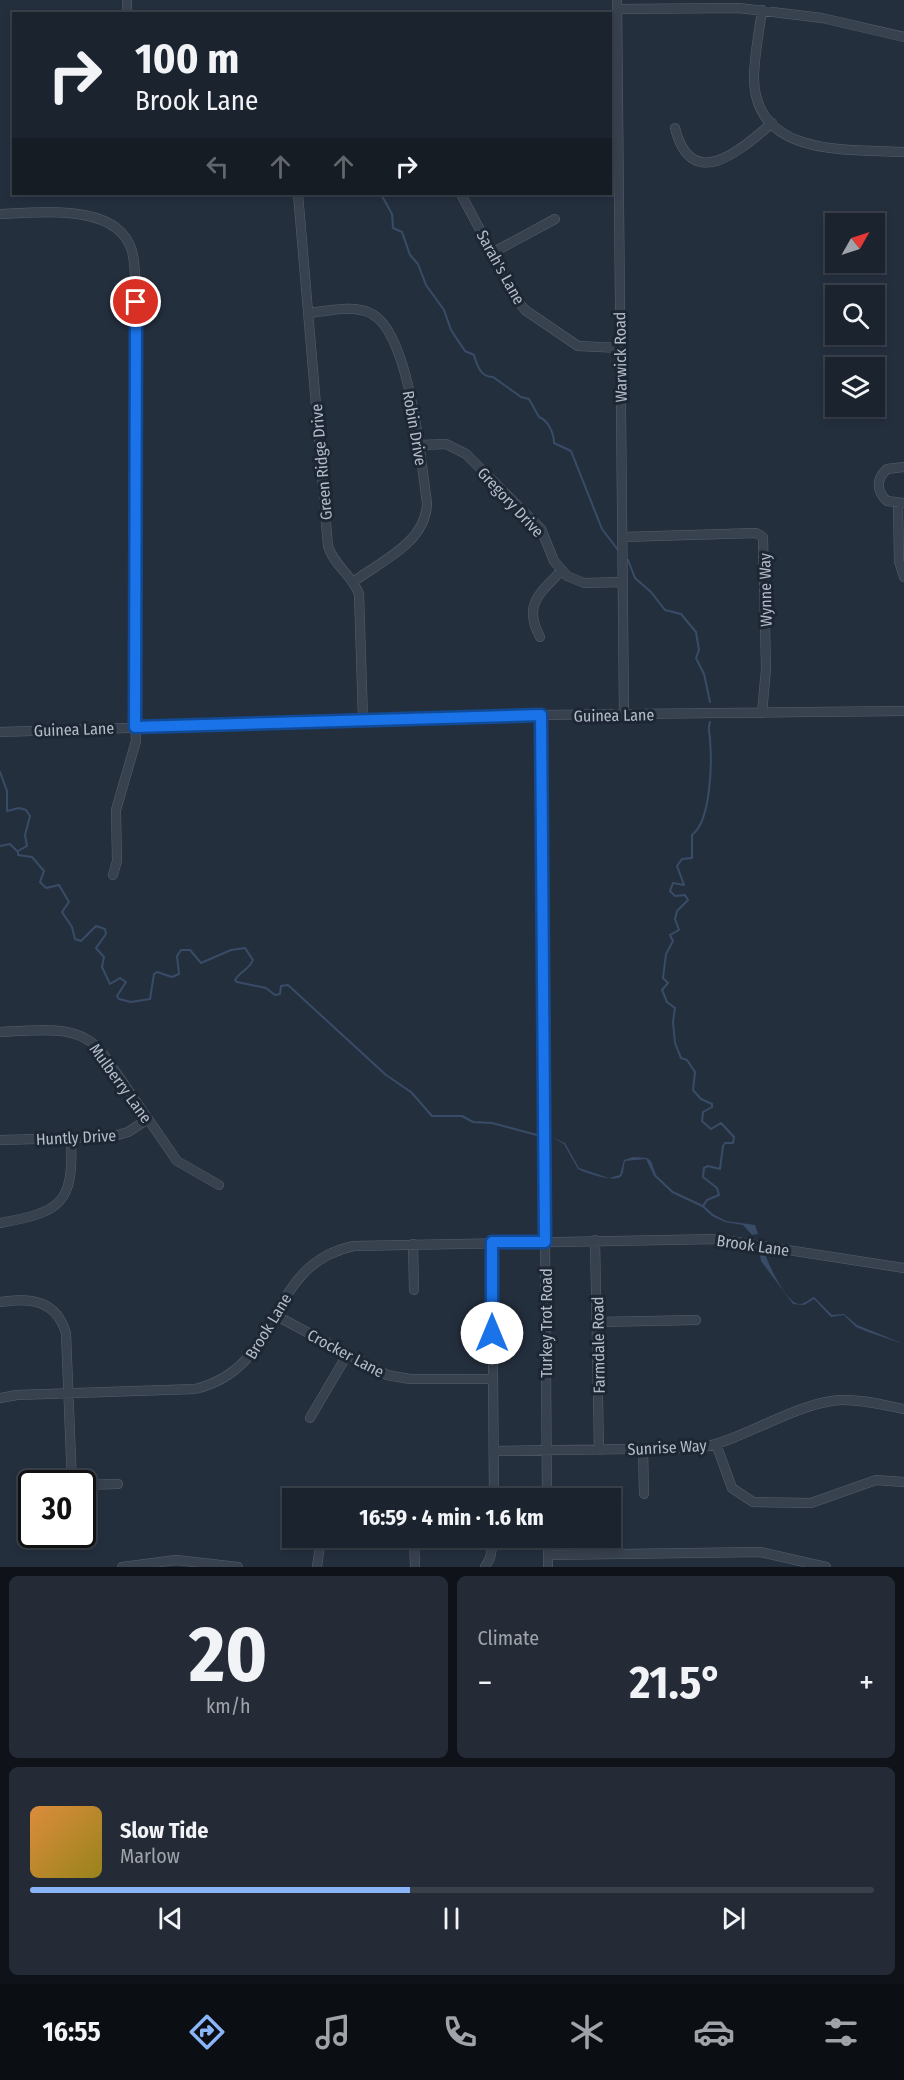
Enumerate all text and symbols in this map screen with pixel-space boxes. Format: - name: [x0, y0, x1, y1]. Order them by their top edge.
- text: 100 m: [135, 34, 239, 84]
- icon: right: [36, 36, 114, 114]
- text: Brook Lane: [135, 85, 258, 117]
- icon: left: [201, 150, 234, 183]
- icon: ahead: [264, 150, 297, 183]
- icon: ahead: [327, 150, 360, 183]
- icon: right: [390, 150, 423, 183]
- north arrow: [825, 213, 885, 273]
- map controls: [825, 213, 885, 417]
- street label: Sarah's Lane: [472, 227, 529, 308]
- pin: [110, 276, 161, 327]
- icon: arrive: [119, 285, 152, 318]
- button: search: [825, 285, 885, 345]
- street label: Warwick Road: [610, 311, 631, 402]
- button: layers: [825, 357, 885, 417]
- street label: Robin Drive: [399, 389, 430, 467]
- street label: Green Ridge Drive: [307, 403, 336, 521]
- street label: Gregory Drive: [474, 464, 548, 541]
- street label: Wynne Way: [755, 552, 776, 627]
- street label: Guinea Lane: [574, 705, 655, 726]
- street label: Guinea Lane: [33, 719, 115, 740]
- street label: Mulberry Lane: [85, 1040, 156, 1127]
- street label: Huntly Drive: [35, 1126, 117, 1149]
- street label: Brook Lane: [715, 1231, 791, 1260]
- street label: Turkey Trot Road: [537, 1268, 556, 1378]
- street label: Brook Lane: [241, 1290, 295, 1362]
- street label: Farmdale Road: [588, 1296, 609, 1394]
- position arrow: [460, 1301, 524, 1365]
- street label: Crocker Lane: [304, 1325, 387, 1382]
- street label: Sunrise Way: [627, 1436, 708, 1459]
- speed limit sign: 30: [18, 1470, 96, 1548]
- text: 16:59 · 4 min · 1.6 km: [359, 1504, 544, 1531]
- text: 20: [189, 1608, 268, 1702]
- text: Climate: [478, 1626, 539, 1650]
- text: 21.5°: [629, 1656, 722, 1710]
- text: −: [478, 1663, 492, 1703]
- text: +: [859, 1663, 874, 1703]
- text: km/h: [206, 1694, 251, 1718]
- text: Slow Tide: [120, 1817, 208, 1844]
- text: Marlow: [120, 1844, 180, 1868]
- icon: previous: [154, 1902, 187, 1935]
- icon: pause: [435, 1902, 468, 1935]
- icon: next: [717, 1902, 750, 1935]
- icon: directions: [186, 2011, 228, 2053]
- icon: music: [312, 2011, 354, 2053]
- icon: phone: [439, 2011, 481, 2053]
- icon: climate: [566, 2011, 608, 2053]
- icon: car: [693, 2011, 735, 2053]
- icon: filters: [820, 2011, 862, 2053]
- text: 16:55: [42, 2016, 101, 2048]

